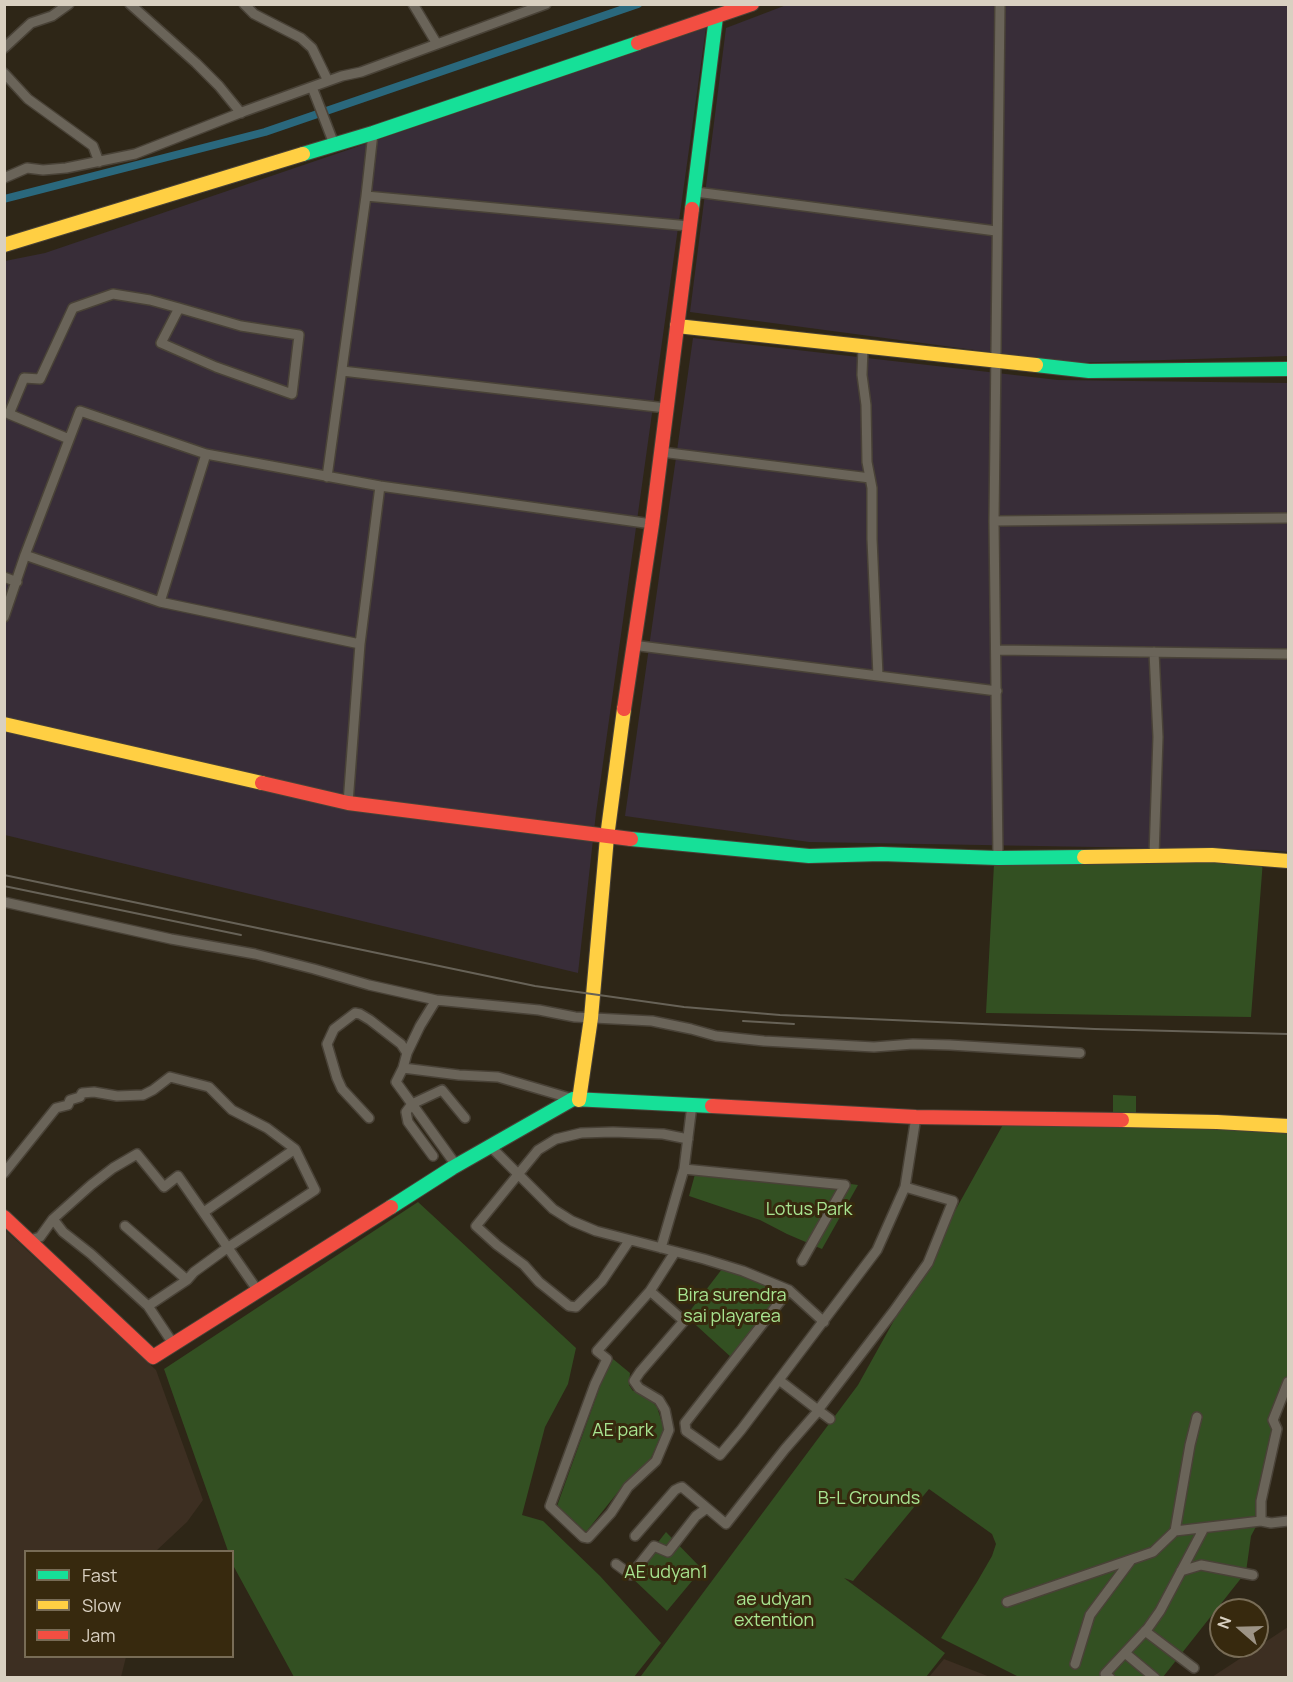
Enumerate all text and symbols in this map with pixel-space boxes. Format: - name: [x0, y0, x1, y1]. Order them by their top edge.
- park label: Lotus Park: [766, 1199, 852, 1221]
- park label: Bira surendra sai playarea: [677, 1285, 787, 1328]
- park label: AE park: [592, 1420, 654, 1442]
- park label: B-L Grounds: [818, 1488, 920, 1510]
- legend: [24, 1550, 234, 1658]
- park label: AE udyan1: [624, 1562, 708, 1584]
- text: Fast: [82, 1563, 117, 1587]
- park label: ae udyan extention: [734, 1589, 814, 1632]
- text: Slow: [82, 1593, 121, 1617]
- north arrow: [1209, 1598, 1269, 1658]
- text: N: [1212, 1613, 1236, 1632]
- text: Jam: [82, 1623, 116, 1647]

